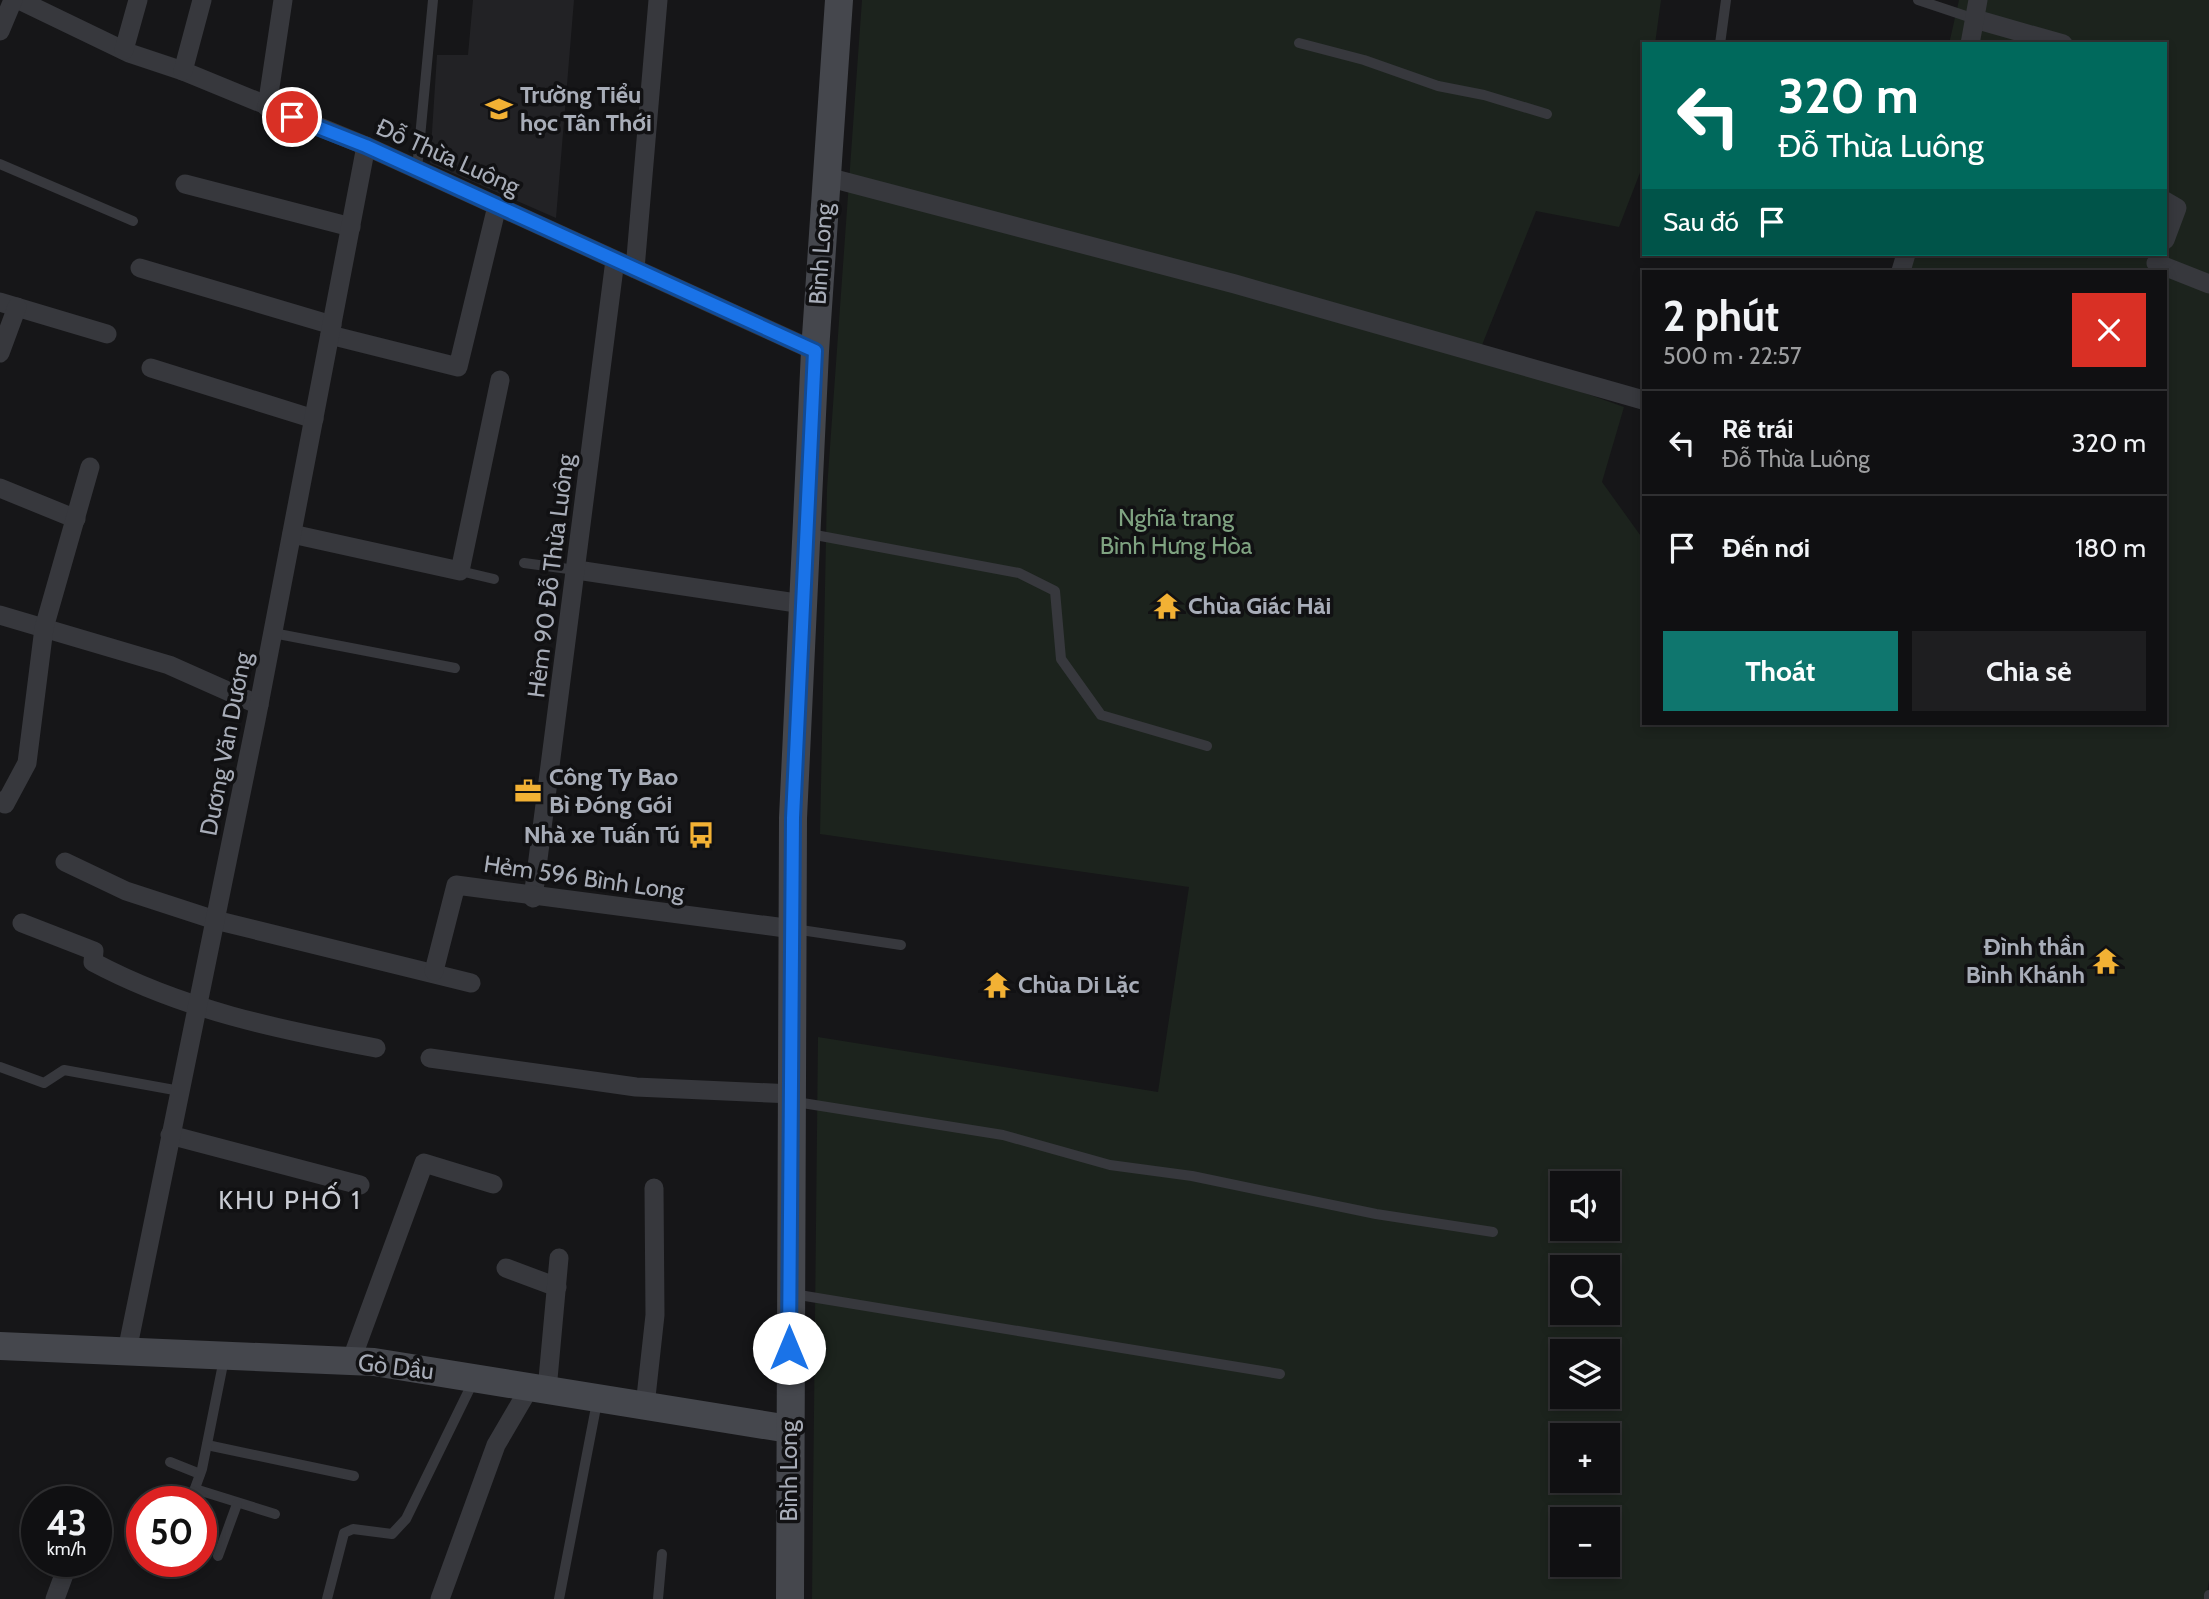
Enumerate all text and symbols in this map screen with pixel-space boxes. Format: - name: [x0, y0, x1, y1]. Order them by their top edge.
- text: 320 m: [1778, 66, 1919, 125]
- icon: left: [1663, 70, 1754, 161]
- place label: Trường Tiểu học Tân Thới: [520, 80, 652, 137]
- pin: [262, 87, 322, 147]
- school or university icon: Trường Tiểu học Tân Thới: [484, 94, 514, 124]
- icon: arrive: [273, 98, 311, 136]
- street label: Đỗ Thừa Luông: [372, 112, 526, 202]
- text: Đỗ Thừa Luông: [1778, 126, 1984, 165]
- street label: Bình Long: [802, 201, 839, 306]
- icon: arrive: [1753, 203, 1791, 241]
- text: Sau đó: [1663, 206, 1739, 238]
- text: 2 phút: [1663, 290, 1779, 342]
- button: close: [2072, 293, 2146, 367]
- text: 500 m · 22:57: [1663, 342, 1802, 370]
- text: Rẽ trái: [1722, 413, 1794, 445]
- icon: left: [1663, 424, 1701, 462]
- text: 320 m: [2072, 427, 2146, 459]
- text: Đỗ Thừa Luông: [1722, 445, 1870, 473]
- street label: Hẻm 90 Đỗ Thừa Luông: [521, 451, 580, 699]
- park label: Nghĩa trang Bình Hưng Hòa: [1100, 503, 1253, 560]
- icon: arrive: [1663, 529, 1701, 567]
- text: Đến nơi: [1722, 532, 1810, 564]
- text: 180 m: [2075, 532, 2146, 564]
- temple icon: Chùa Giác Hải: [1152, 591, 1182, 621]
- place label: Chùa Giác Hải: [1188, 591, 1331, 620]
- button: Thoát: [1663, 631, 1898, 711]
- button: Chia sẻ: [1912, 631, 2146, 711]
- street label: Dương Văn Dương: [193, 649, 258, 838]
- place label: Công Ty Bao Bì Đóng Gói: [549, 762, 678, 819]
- office icon: Công Ty Bao Bì Đóng Gói: [513, 776, 543, 806]
- place label: Nhà xe Tuấn Tú: [524, 820, 680, 849]
- bus stop icon: Nhà xe Tuấn Tú: [686, 820, 716, 850]
- street label: Hẻm 596 Bình Long: [482, 849, 687, 906]
- place label: Đình thần Bình Khánh: [1966, 932, 2085, 989]
- temple icon: Đình thần Bình Khánh: [2091, 946, 2121, 976]
- temple icon: Chùa Di Lặc: [982, 970, 1012, 1000]
- place label: Chùa Di Lặc: [1018, 970, 1140, 999]
- map controls: [1550, 1171, 1620, 1577]
- button: sound: [1550, 1171, 1620, 1241]
- district label: KHU PHỐ 1: [218, 1182, 362, 1216]
- button: search: [1550, 1255, 1620, 1325]
- position arrow: [752, 1311, 826, 1385]
- button: layers: [1550, 1339, 1620, 1409]
- street label: Gò Dầu: [357, 1347, 436, 1386]
- street label: Bình Long: [774, 1419, 803, 1522]
- button: +: [1550, 1423, 1620, 1493]
- speed limit sign: 50: [126, 1486, 217, 1577]
- text: 43: [46, 1501, 87, 1544]
- button: −: [1550, 1507, 1620, 1577]
- text: km/h: [47, 1538, 86, 1560]

